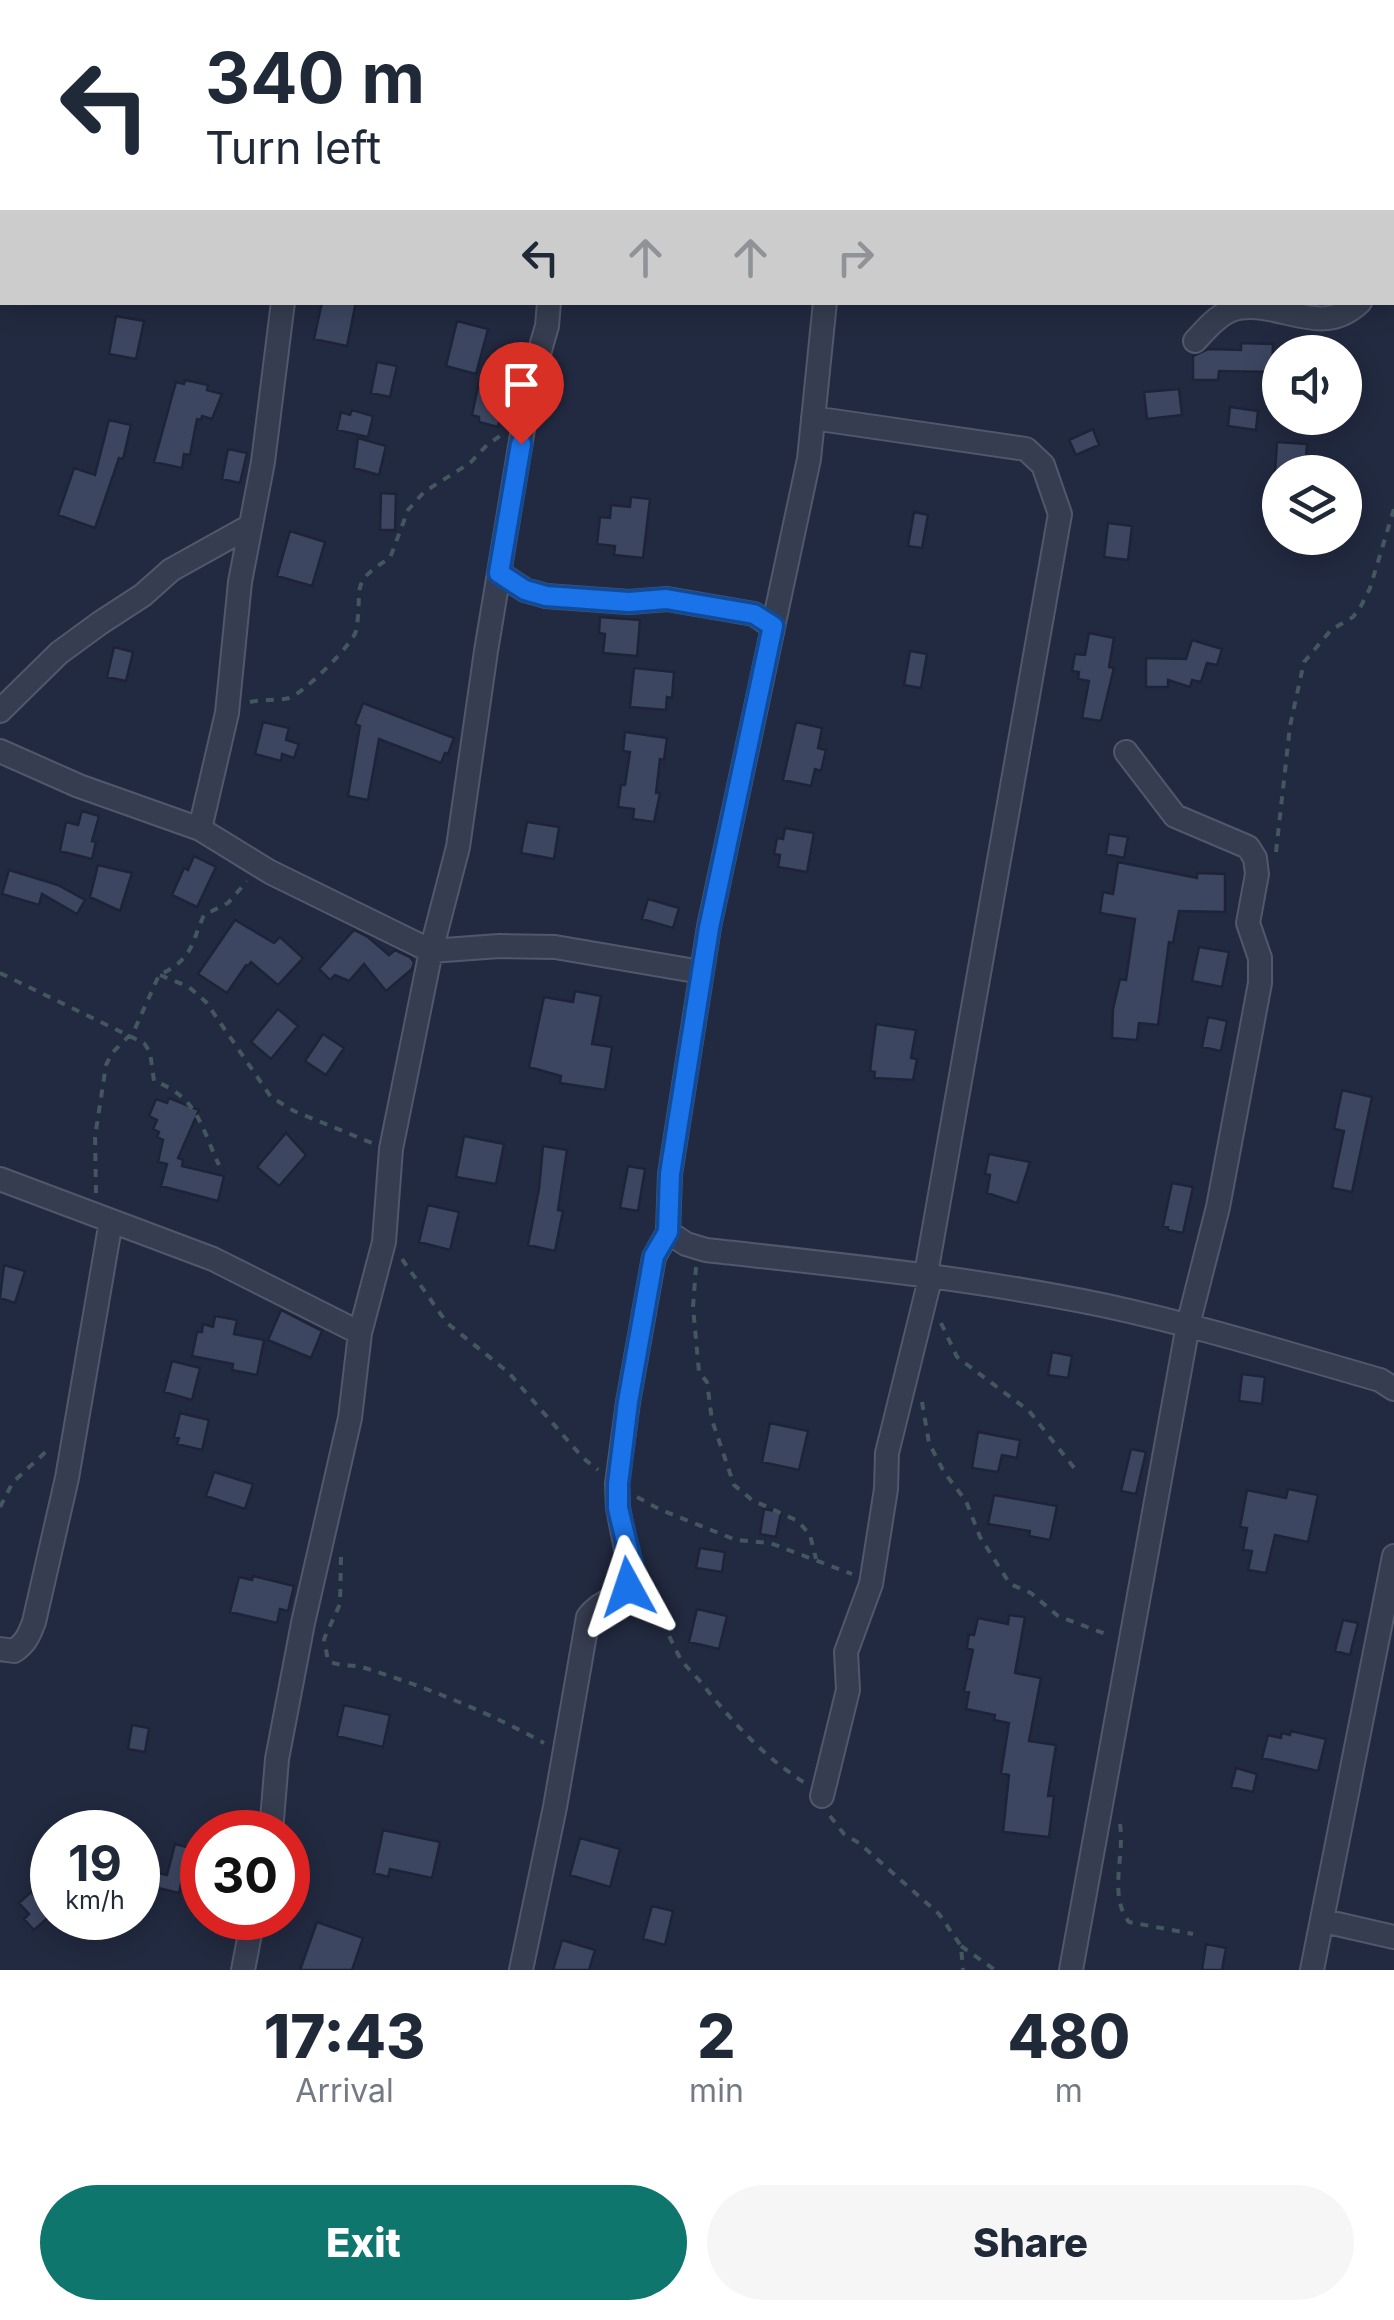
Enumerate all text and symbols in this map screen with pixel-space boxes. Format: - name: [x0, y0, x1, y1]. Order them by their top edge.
- text: 340 m: [205, 35, 425, 120]
- icon: left: [40, 40, 170, 170]
- text: Turn left: [205, 120, 381, 175]
- icon: left: [513, 230, 568, 285]
- icon: ahead: [618, 230, 673, 285]
- icon: ahead: [723, 230, 778, 285]
- icon: right: [828, 230, 883, 285]
- map controls: [1262, 335, 1362, 555]
- button: sound: [1262, 335, 1362, 435]
- pin: [479, 342, 564, 445]
- icon: arrive: [494, 357, 549, 412]
- button: layers: [1262, 455, 1362, 555]
- position arrow: [576, 1535, 680, 1639]
- speed limit sign: 30: [180, 1810, 310, 1940]
- text: 19: [68, 1833, 122, 1893]
- text: km/h: [65, 1885, 125, 1915]
- text: 17:43: [264, 2000, 425, 2072]
- text: 2: [697, 2000, 736, 2072]
- text: 480: [1008, 2000, 1130, 2072]
- text: Arrival: [295, 2071, 394, 2110]
- text: min: [689, 2071, 744, 2110]
- text: m: [1055, 2071, 1083, 2110]
- button: Exit: [40, 2185, 687, 2300]
- button: Share: [707, 2185, 1354, 2300]

